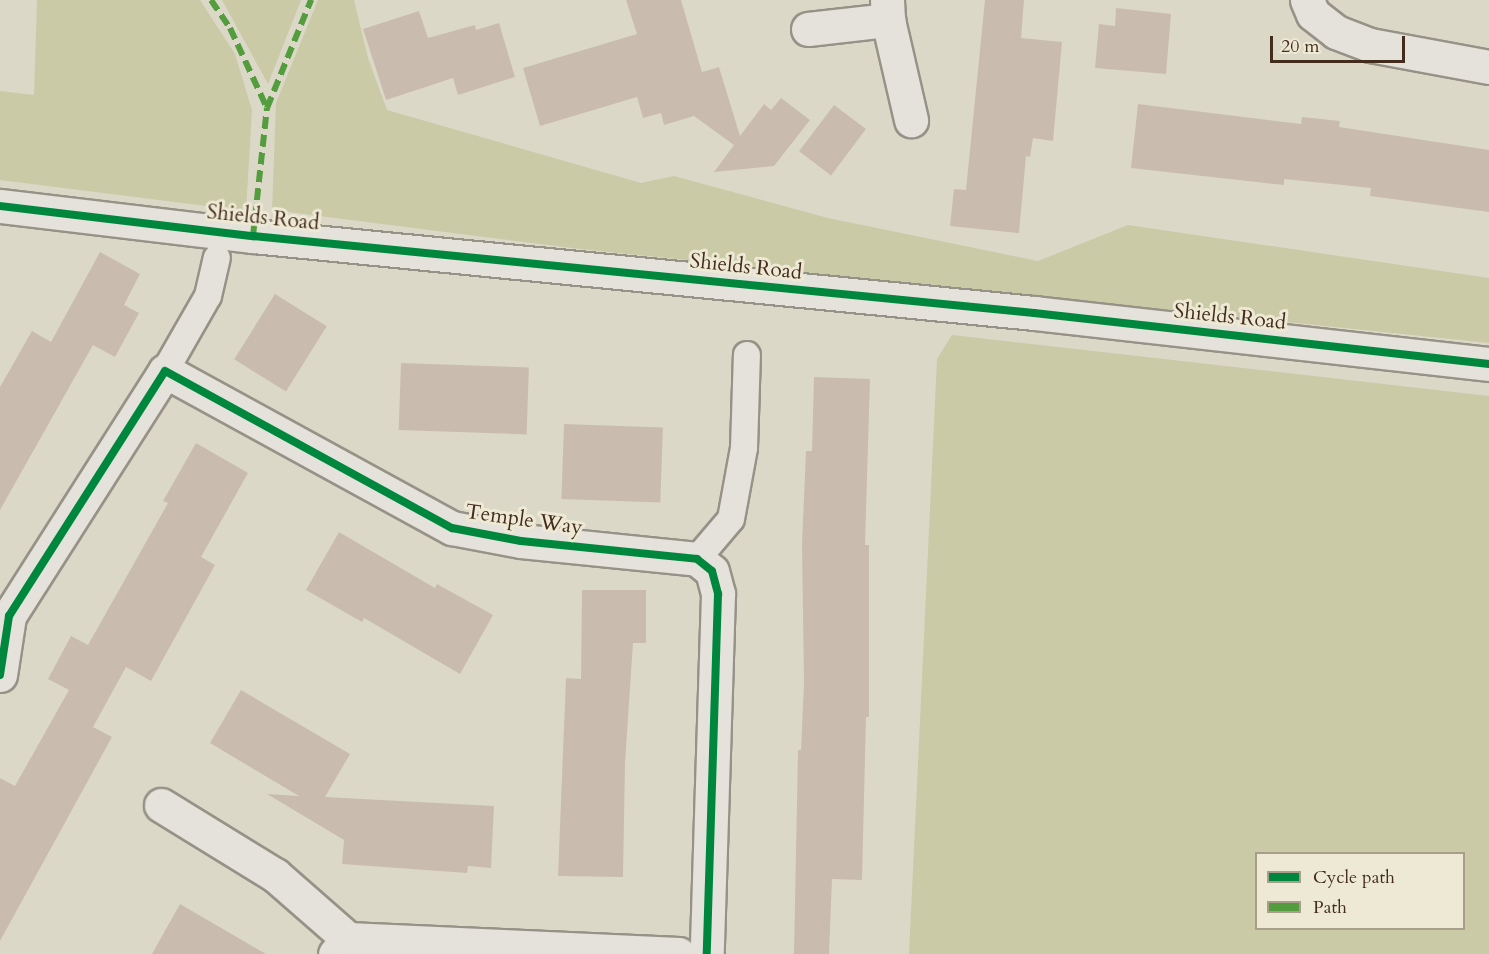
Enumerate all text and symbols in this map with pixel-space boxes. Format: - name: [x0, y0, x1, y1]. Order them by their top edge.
- scale bar: [1273, 24, 1408, 62]
- text: 20 m: [1281, 34, 1320, 59]
- street label: Shields Road: [206, 200, 320, 236]
- street label: Shields Road: [689, 249, 803, 285]
- street label: Shields Road: [1173, 299, 1287, 335]
- street label: Temple Way: [464, 499, 584, 541]
- legend: [1255, 852, 1465, 930]
- text: Cycle path: [1313, 865, 1395, 890]
- text: Path: [1313, 895, 1347, 920]

